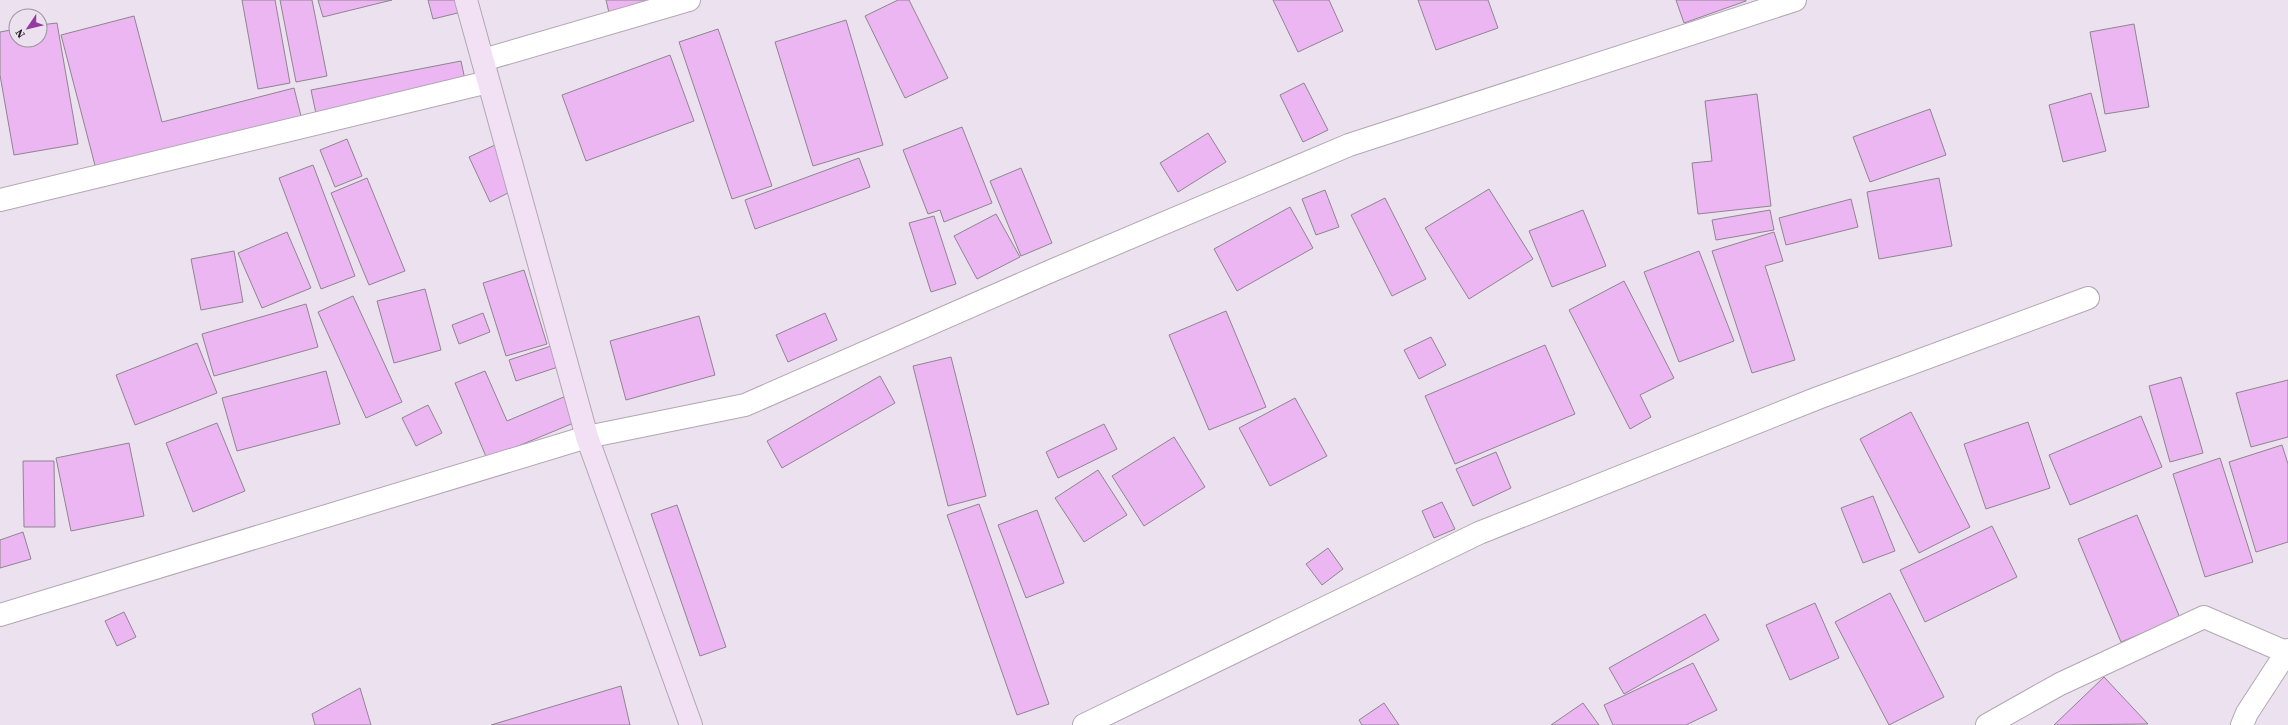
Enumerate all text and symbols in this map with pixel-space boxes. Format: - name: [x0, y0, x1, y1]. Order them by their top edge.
- north arrow: [8, 8, 48, 48]
- text: N: [12, 26, 29, 41]

